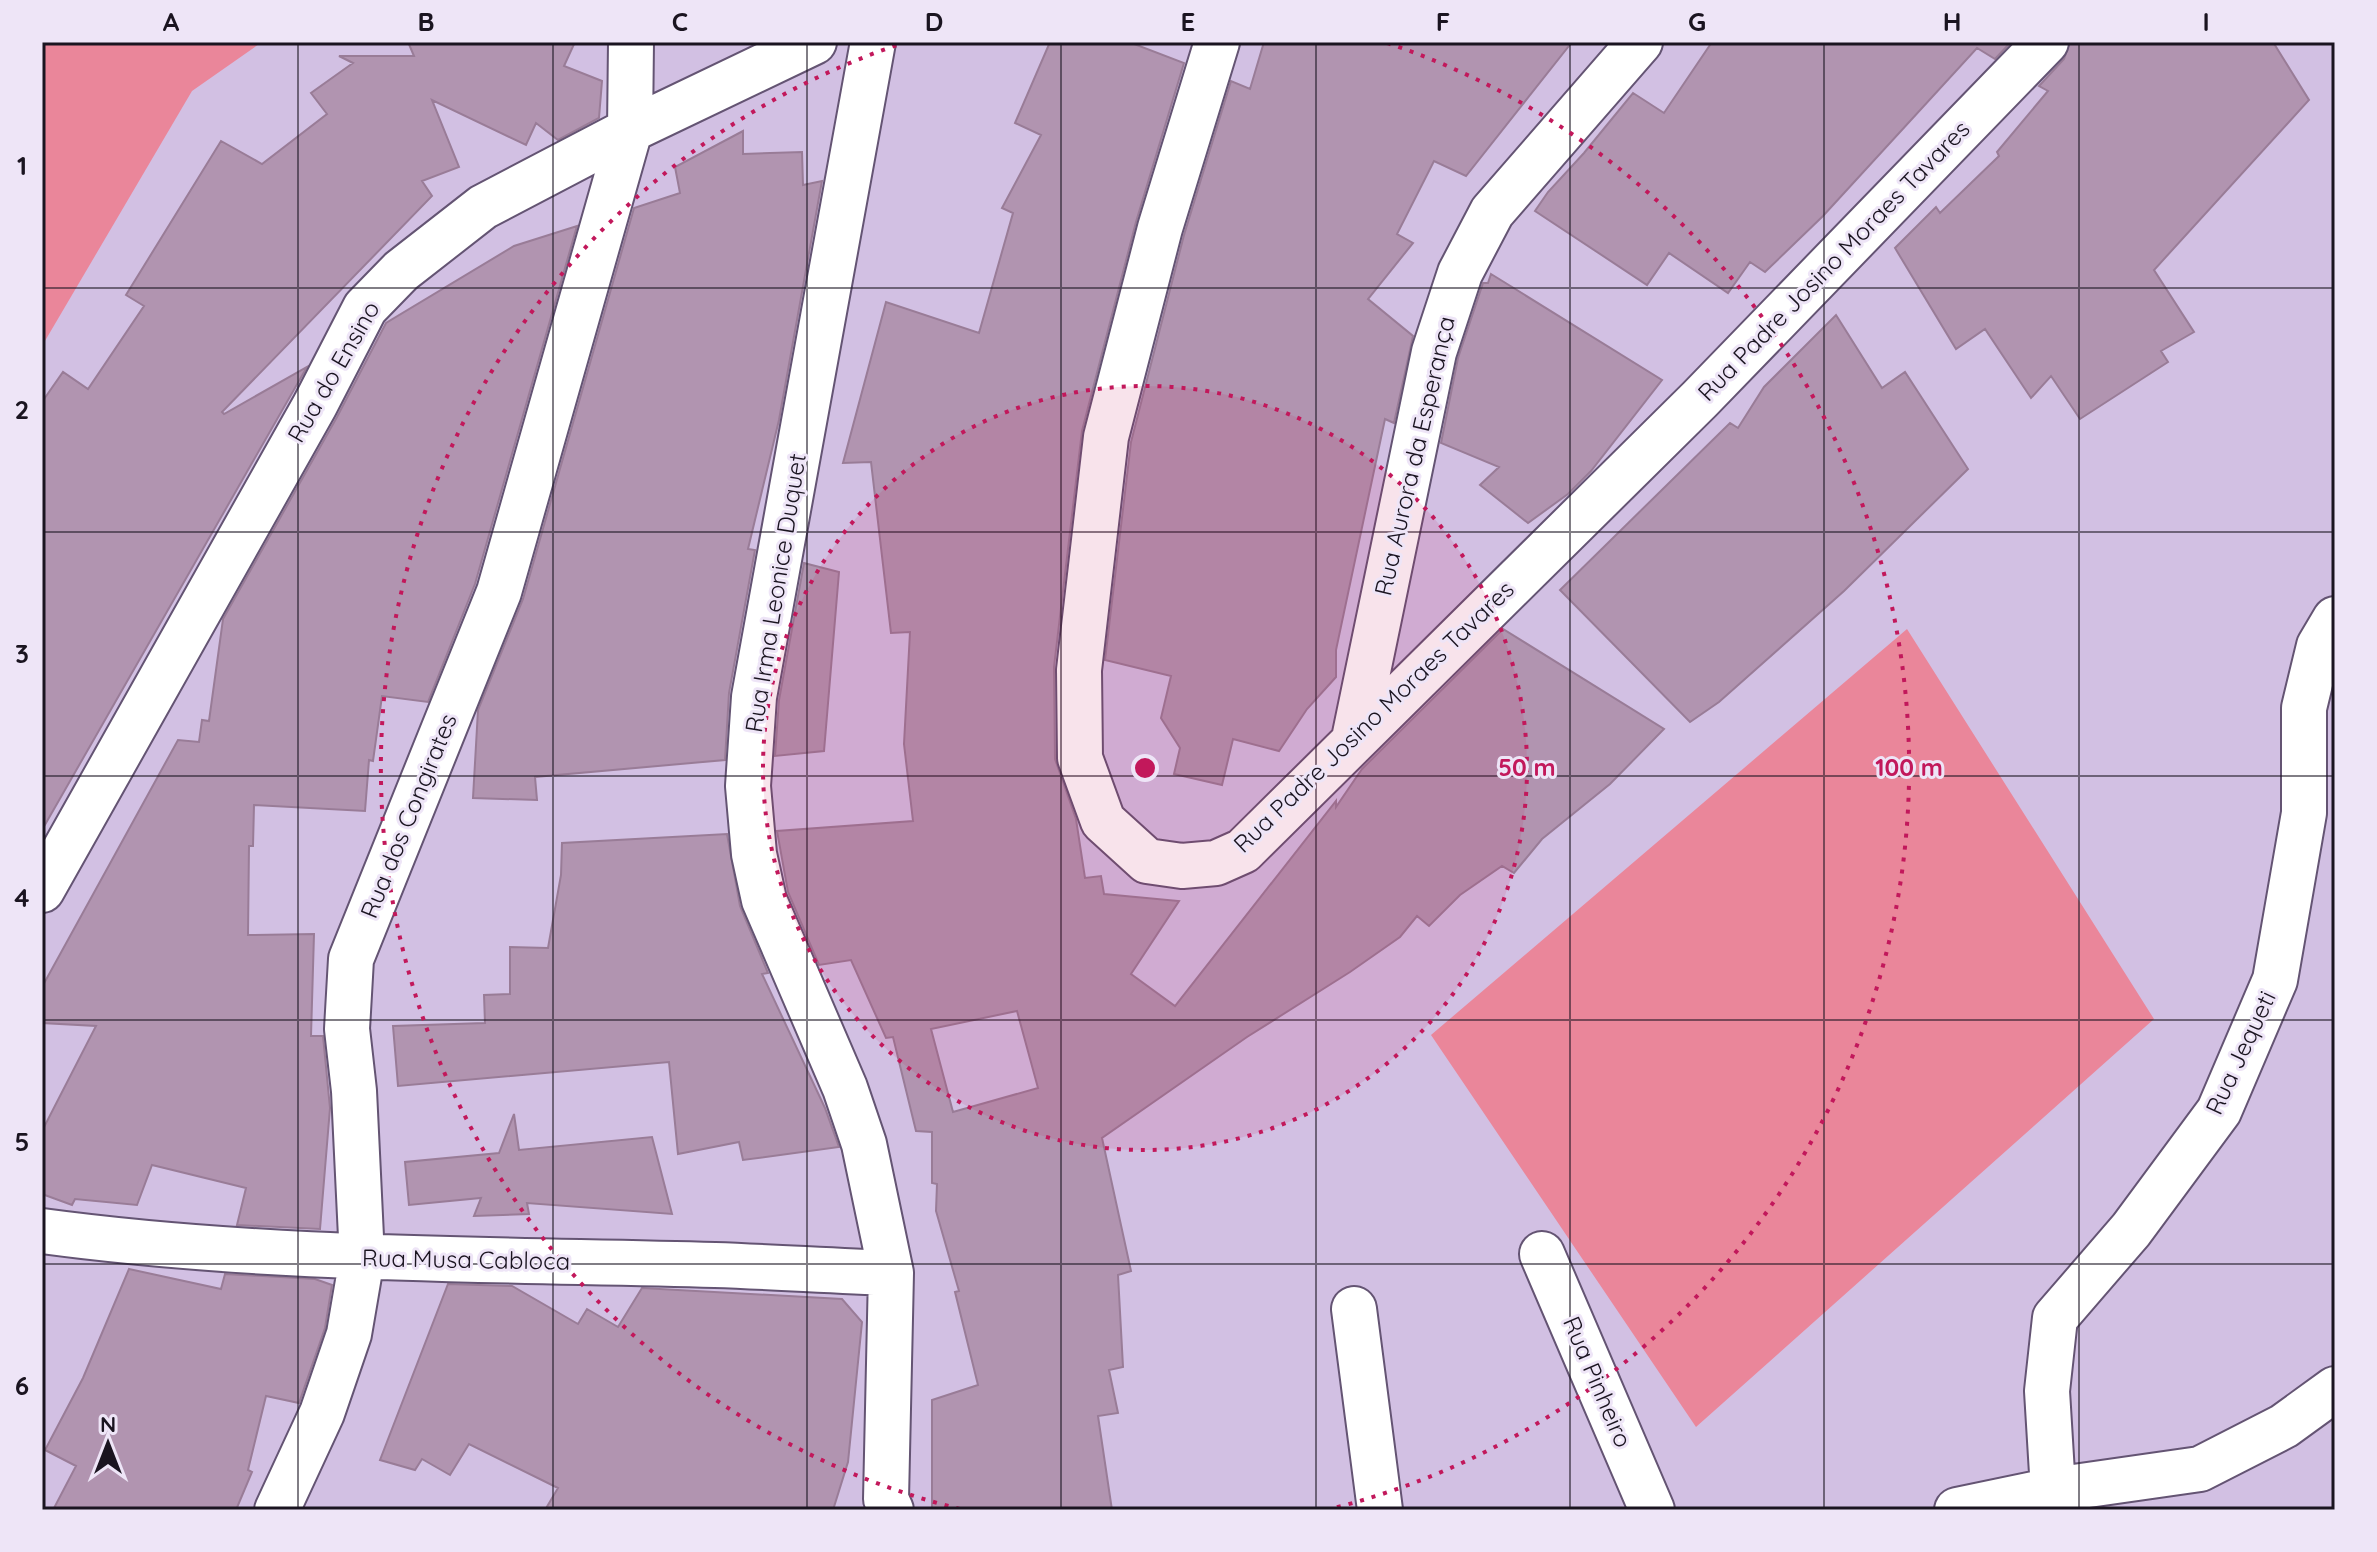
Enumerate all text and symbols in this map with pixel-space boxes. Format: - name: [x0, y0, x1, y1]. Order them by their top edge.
- text: A: [163, 5, 180, 38]
- text: B: [417, 5, 435, 38]
- text: C: [672, 5, 688, 38]
- text: D: [925, 5, 943, 38]
- text: E: [1181, 5, 1195, 38]
- text: F: [1436, 5, 1450, 38]
- text: G: [1688, 5, 1706, 38]
- text: H: [1943, 5, 1961, 38]
- text: I: [2202, 5, 2210, 38]
- street label: Rua Padre Josino Moraes Tavares: [1691, 114, 1976, 407]
- text: 1: [17, 149, 27, 182]
- street label: Rua do Ensino: [281, 295, 386, 448]
- street label: Rua Aurora da Esperança: [1367, 313, 1461, 598]
- text: 2: [15, 393, 29, 426]
- street label: Rua Irma Leonice Duquet: [738, 451, 812, 734]
- street label: Rua Padre Josino Moraes Tavares: [1227, 574, 1520, 859]
- text: 3: [15, 637, 29, 670]
- street label: Rua dos Congirates: [353, 709, 463, 922]
- text: 50 m: [1498, 752, 1556, 782]
- text: 100 m: [1875, 752, 1943, 782]
- centre of rings: [1131, 754, 1159, 782]
- text: 4: [14, 881, 30, 914]
- street label: Rua Jequeti: [2198, 986, 2282, 1119]
- text: 5: [15, 1125, 29, 1158]
- street label: Rua Musa Cabloca: [362, 1242, 570, 1276]
- street label: Rua Pinheiro: [1557, 1312, 1639, 1452]
- text: 6: [15, 1369, 29, 1402]
- north arrow: [68, 1404, 148, 1484]
- text: N: [100, 1410, 116, 1438]

